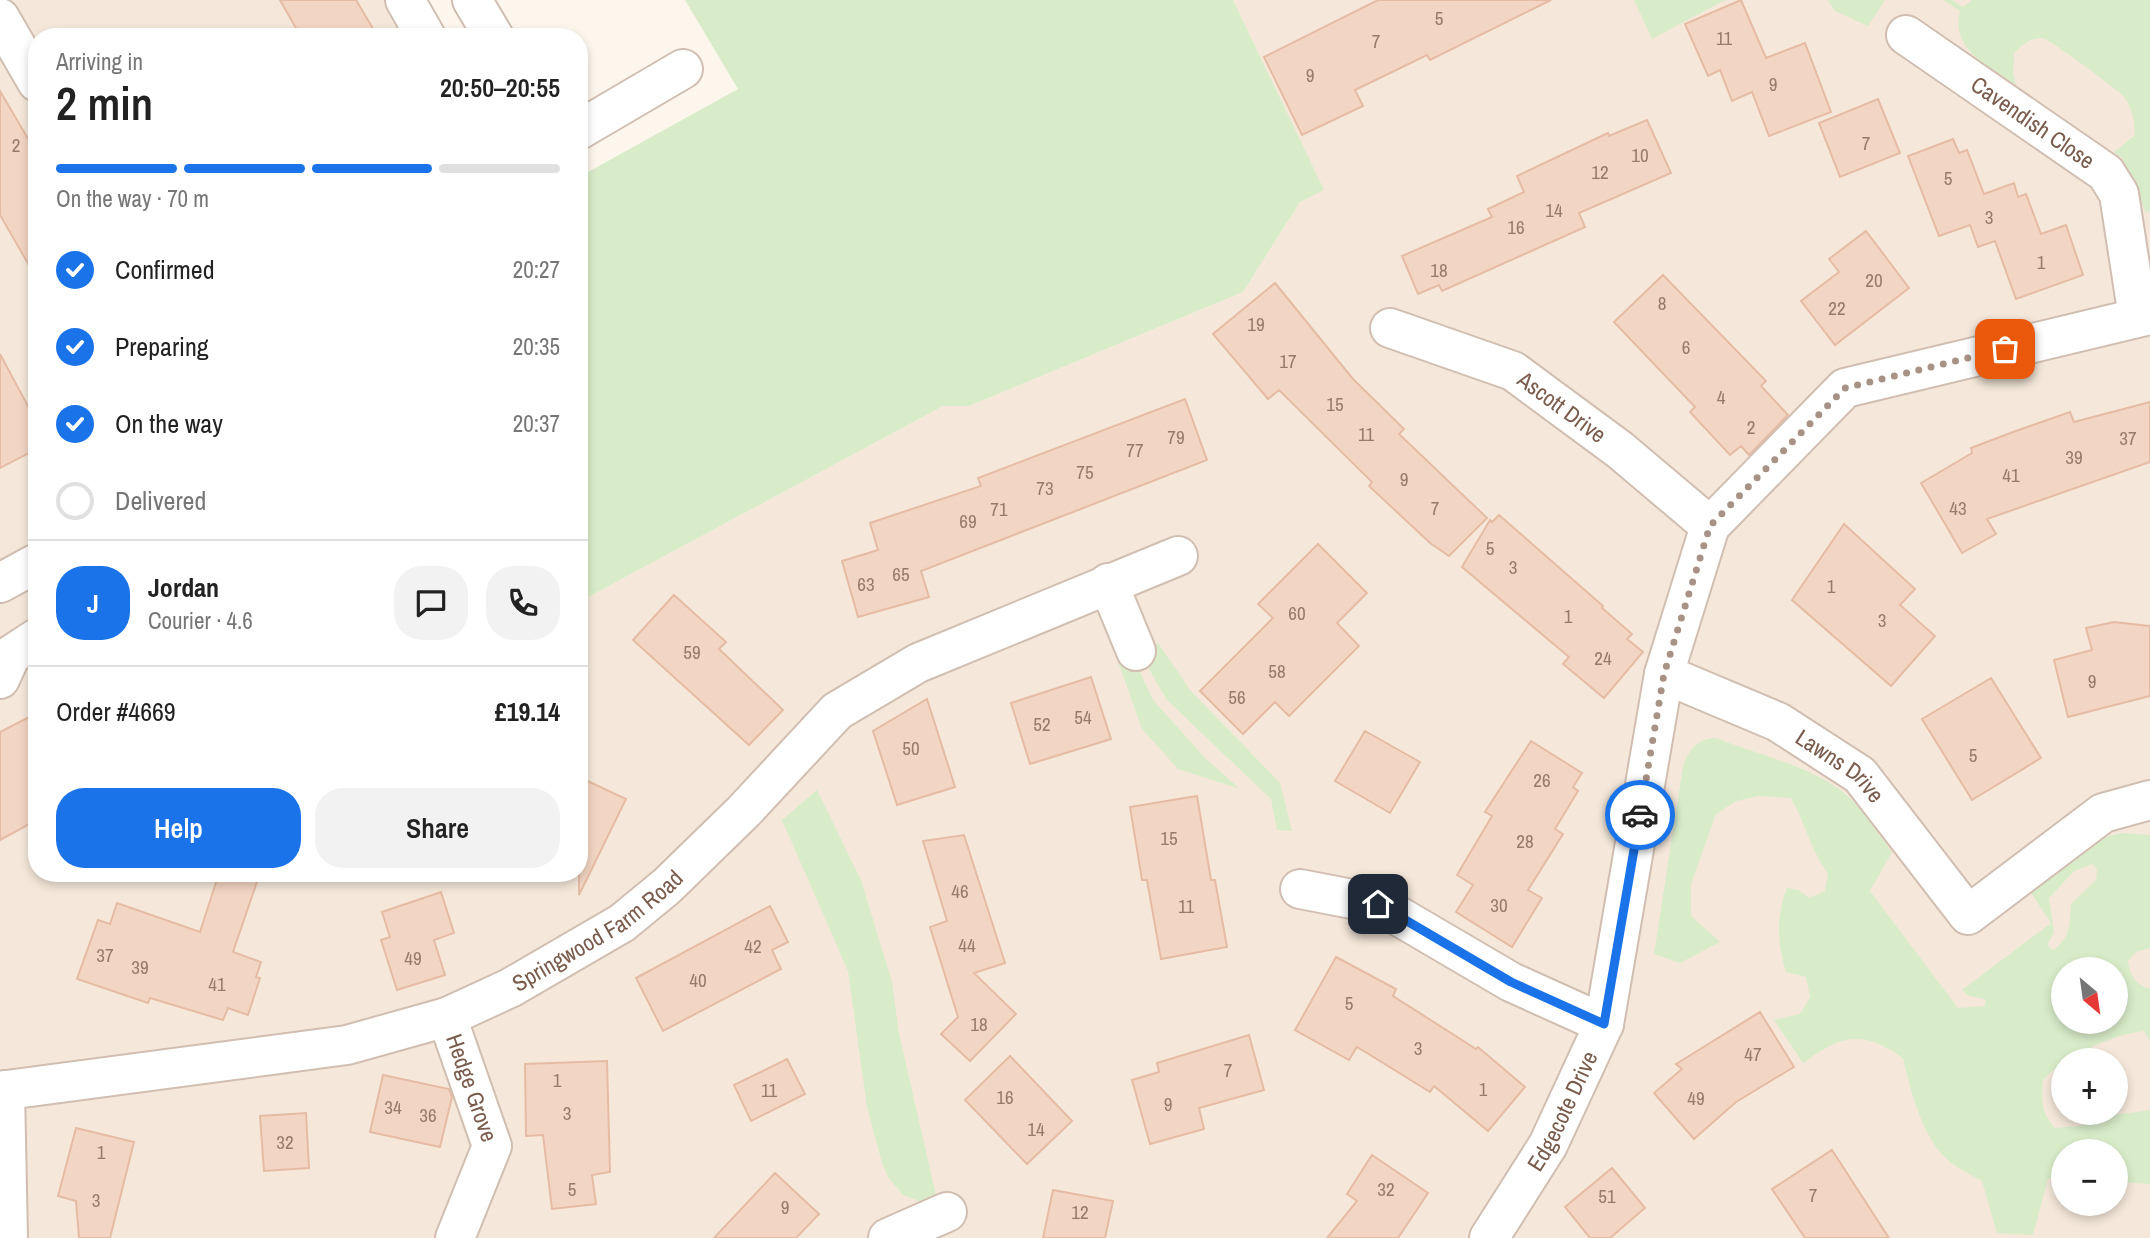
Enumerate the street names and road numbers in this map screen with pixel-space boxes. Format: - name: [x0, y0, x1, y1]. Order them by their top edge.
- street label: Cavendish Close: [1965, 68, 2101, 176]
- street label: Ascott Drive: [1511, 363, 1613, 450]
- street label: Lawns Drive: [1790, 722, 1892, 809]
- street label: Springwood Farm Road: [506, 863, 689, 998]
- street label: Hedge Grove: [439, 1030, 505, 1146]
- street label: Edgecote Drive: [1519, 1046, 1604, 1177]

